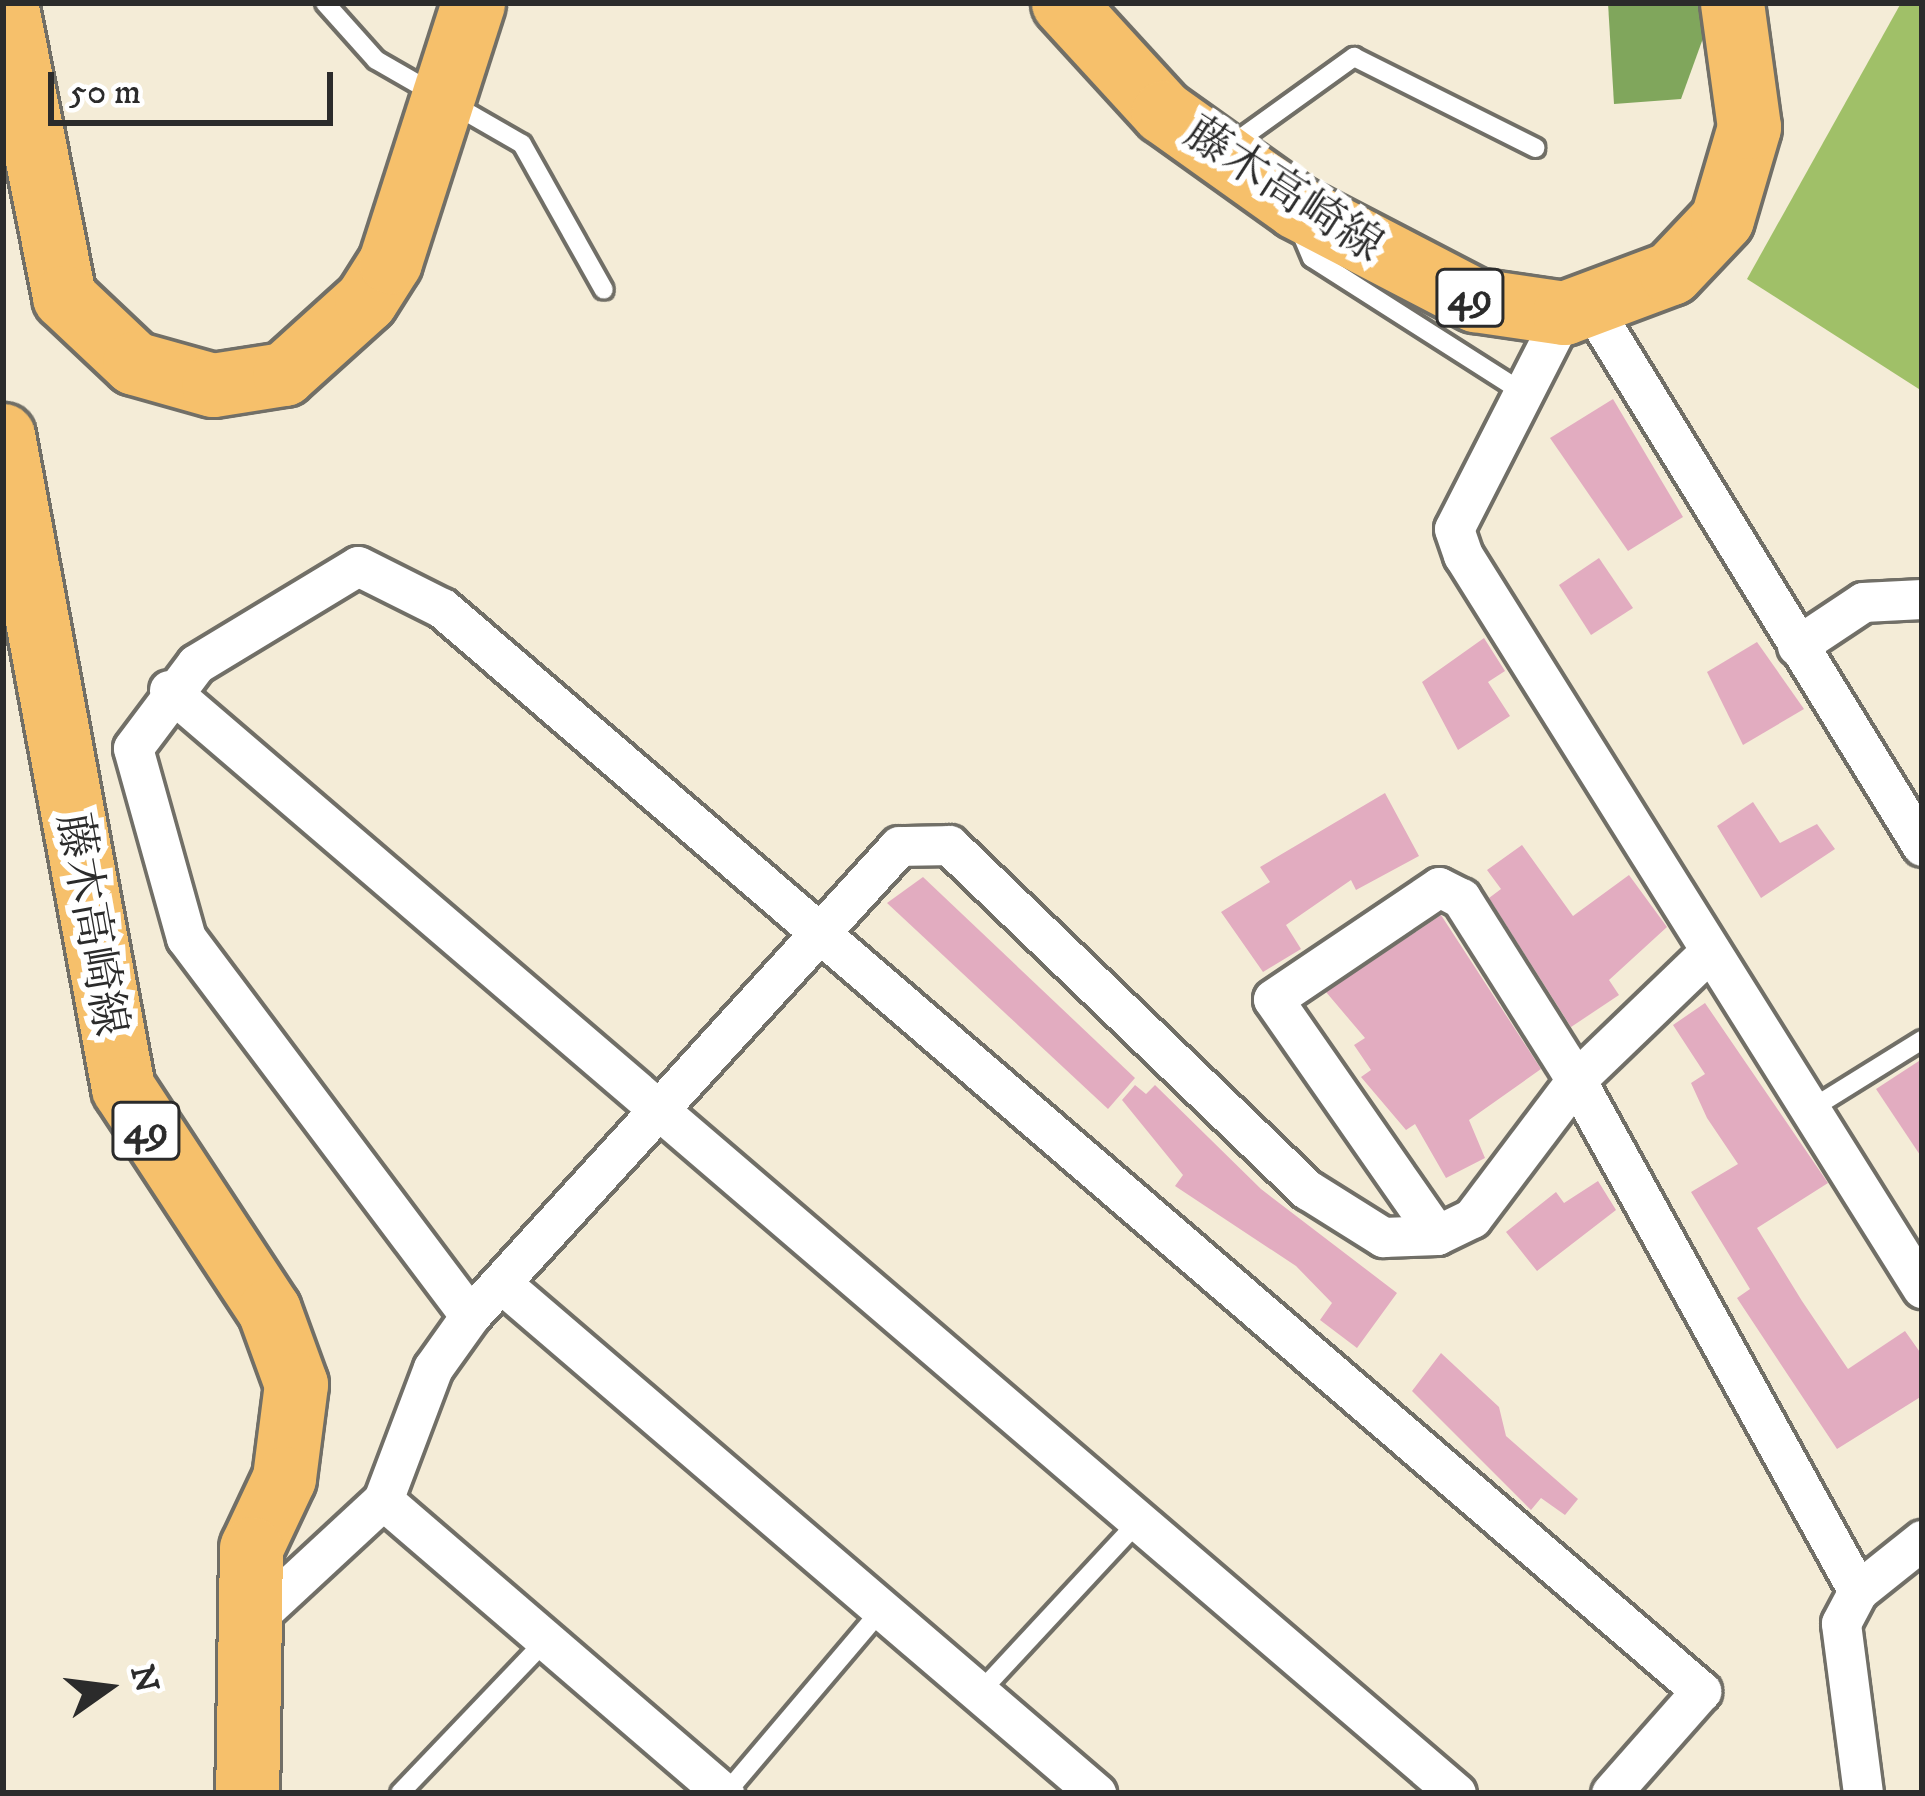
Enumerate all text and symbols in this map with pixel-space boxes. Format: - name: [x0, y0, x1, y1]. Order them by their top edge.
- scale bar: [54, 48, 339, 122]
- text: 50 m: [69, 70, 141, 115]
- street label: 藤木高崎線: [1174, 107, 1392, 275]
- road number: 49: [1434, 262, 1506, 334]
- street label: 藤木高崎線: [44, 810, 136, 1040]
- road number: 49: [110, 1095, 182, 1167]
- north arrow: [48, 1628, 168, 1748]
- text: N: [120, 1661, 167, 1697]

